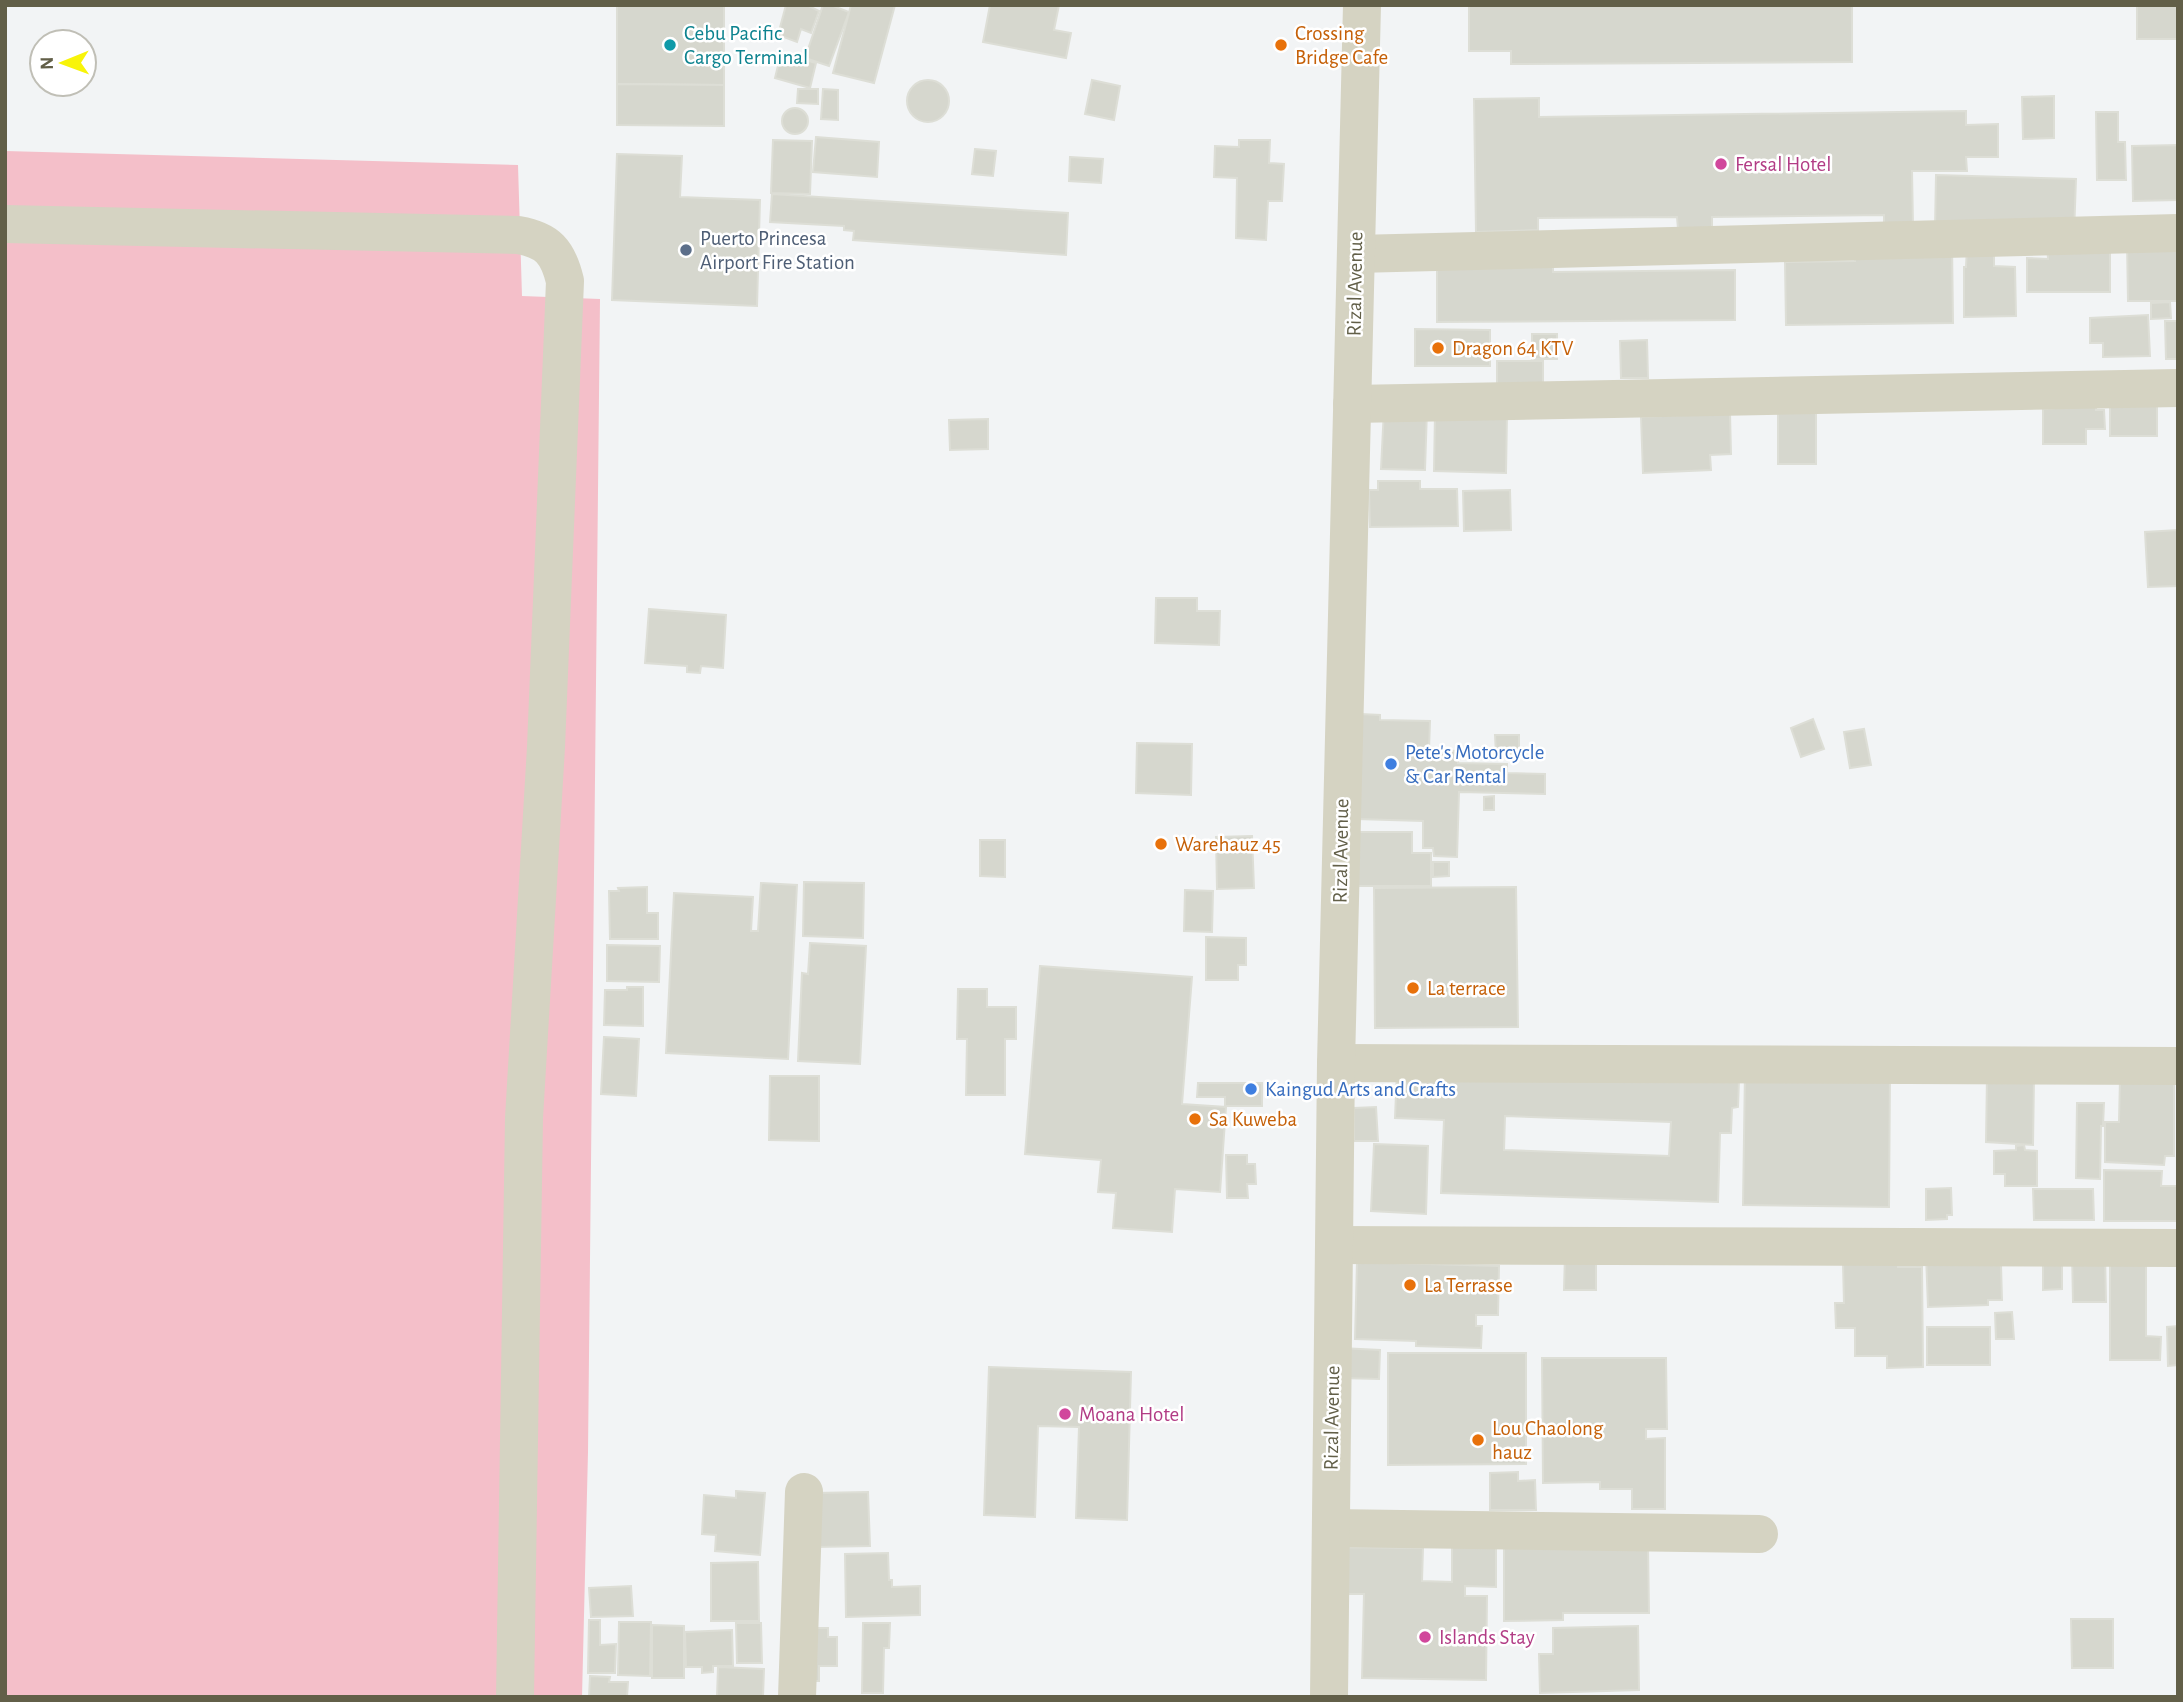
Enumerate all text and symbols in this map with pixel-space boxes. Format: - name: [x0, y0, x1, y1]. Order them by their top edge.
- place label: Cebu Pacific Cargo Terminal: [684, 23, 808, 68]
- place label: Crossing Bridge Cafe: [1295, 23, 1388, 68]
- north arrow: [28, 28, 98, 98]
- marker: Cebu Pacific Cargo Terminal: [662, 37, 678, 53]
- marker: Crossing Bridge Cafe: [1273, 37, 1289, 53]
- text: N: [38, 56, 57, 70]
- place label: Fersal Hotel: [1735, 154, 1831, 175]
- marker: Fersal Hotel: [1713, 156, 1729, 172]
- place label: Puerto Princesa Airport Fire Station: [700, 228, 855, 273]
- street label: Rizal Avenue: [1344, 231, 1366, 337]
- marker: Puerto Princesa Airport Fire Station: [678, 242, 694, 258]
- place label: Dragon 64 KTV: [1452, 338, 1573, 359]
- marker: Dragon 64 KTV: [1430, 340, 1446, 356]
- place label: Pete's Motorcycle & Car Rental: [1405, 742, 1544, 787]
- marker: Pete's Motorcycle & Car Rental: [1383, 756, 1399, 772]
- street label: Rizal Avenue: [1330, 798, 1352, 904]
- place label: Warehauz 45: [1175, 834, 1281, 855]
- marker: Warehauz 45: [1153, 836, 1169, 852]
- place label: La terrace: [1427, 978, 1506, 999]
- marker: La terrace: [1405, 980, 1421, 996]
- place label: Kaingud Arts and Crafts: [1265, 1079, 1456, 1100]
- marker: Kaingud Arts and Crafts: [1243, 1081, 1259, 1097]
- place label: Sa Kuweba: [1209, 1109, 1298, 1130]
- marker: Sa Kuweba: [1187, 1111, 1203, 1127]
- place label: La Terrasse: [1424, 1275, 1513, 1296]
- marker: La Terrasse: [1402, 1277, 1418, 1293]
- street label: Rizal Avenue: [1321, 1365, 1343, 1471]
- place label: Moana Hotel: [1079, 1404, 1184, 1425]
- marker: Moana Hotel: [1057, 1406, 1073, 1422]
- place label: Lou Chaolong hauz: [1492, 1418, 1604, 1463]
- marker: Lou Chaolong hauz: [1470, 1432, 1486, 1448]
- place label: Islands Stay: [1439, 1627, 1535, 1648]
- marker: Islands Stay: [1417, 1629, 1433, 1645]

